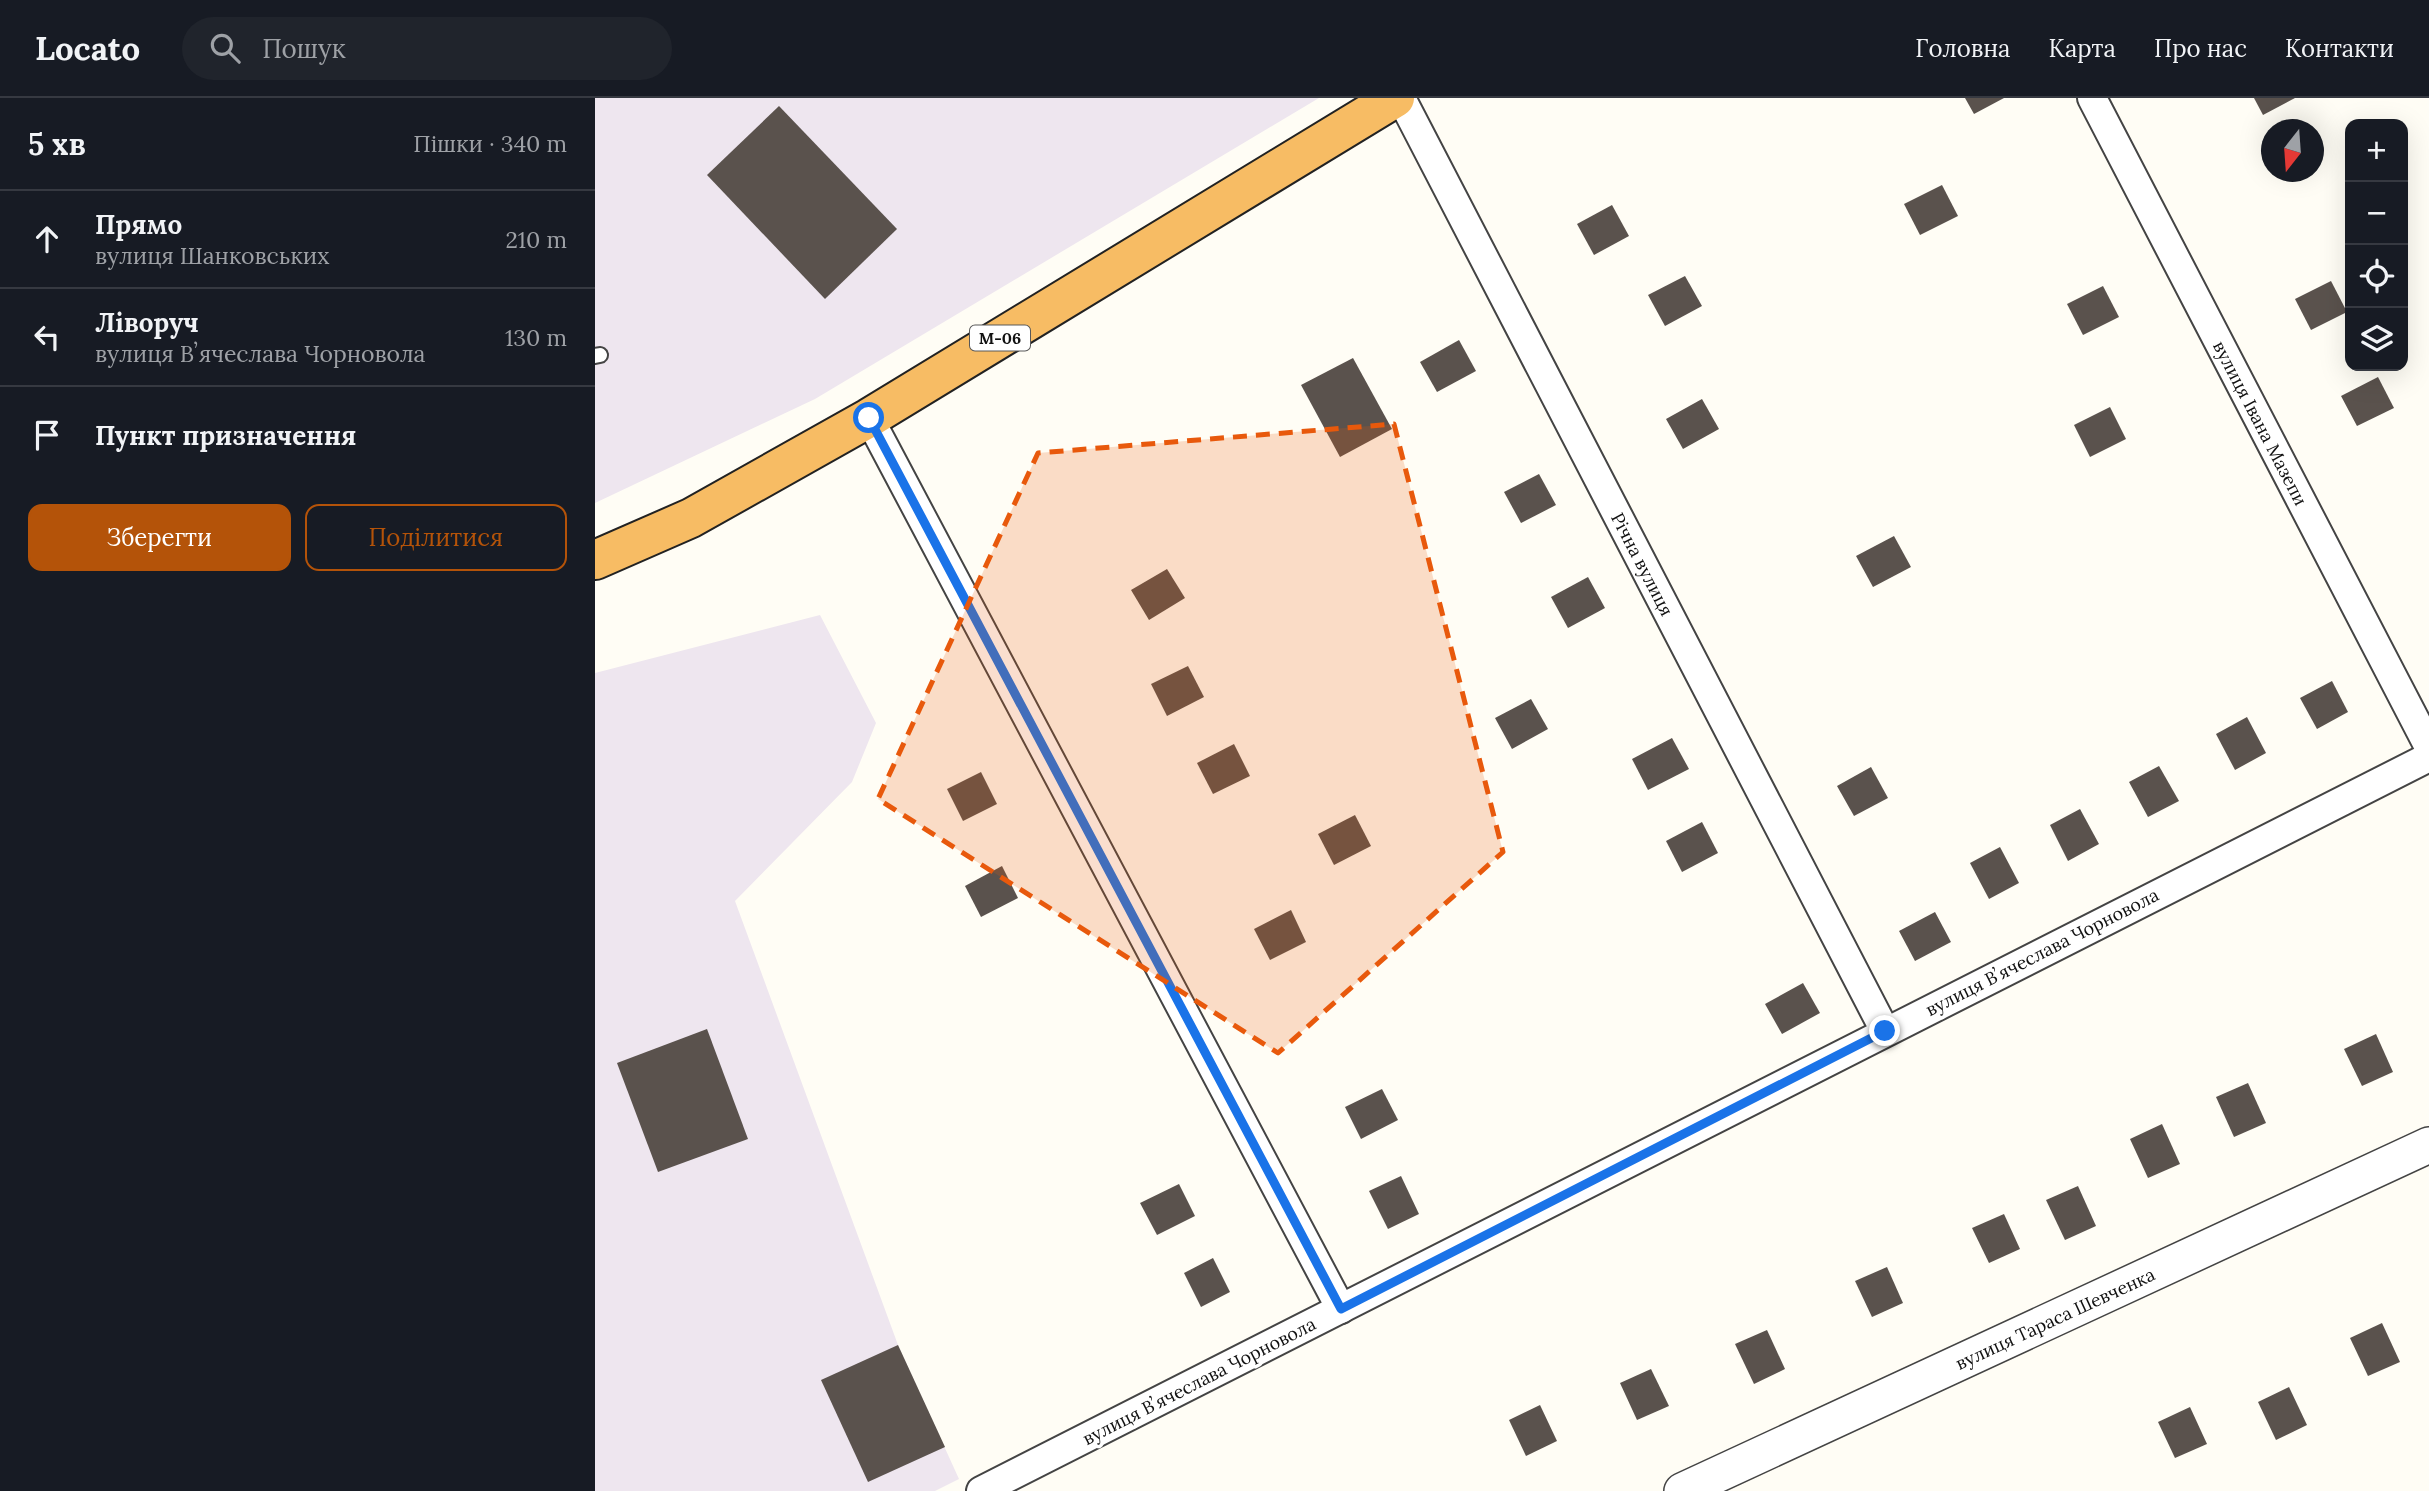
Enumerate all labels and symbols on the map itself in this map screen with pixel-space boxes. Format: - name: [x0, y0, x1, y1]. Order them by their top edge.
- north arrow: [2261, 119, 2324, 182]
- road number: М-06: [970, 326, 1030, 350]
- street label: вулиця Івана Мазепи: [2208, 337, 2313, 509]
- route start: [853, 402, 884, 433]
- street label: Річна вулиця: [1607, 509, 1679, 619]
- street label: вулиця Вʼячеслава Чорновола: [1922, 883, 2162, 1021]
- route end: [1869, 1015, 1900, 1046]
- street label: вулиця Тараса Шевченка: [1952, 1262, 2158, 1374]
- street label: вулиця Вʼячеслава Чорновола: [1079, 1312, 1319, 1450]

